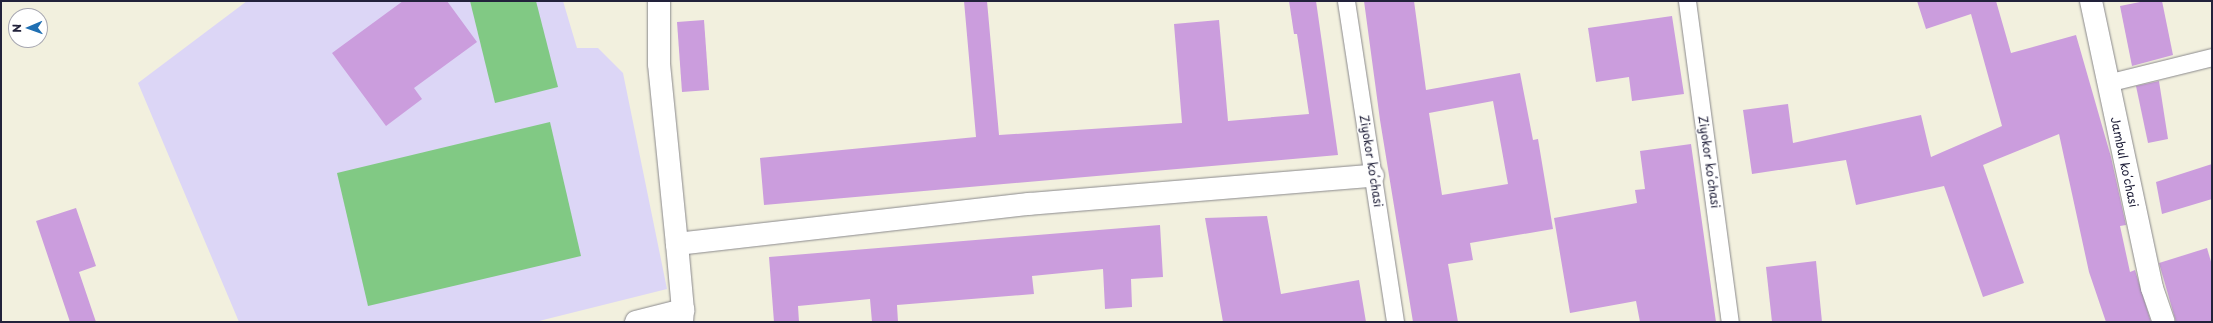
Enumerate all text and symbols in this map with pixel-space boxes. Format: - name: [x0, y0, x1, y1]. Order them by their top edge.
- north arrow: [8, 8, 48, 48]
- text: N: [8, 24, 25, 33]
- street label: Ziyokor koʻchasi: [1357, 114, 1385, 208]
- street label: Ziyokor koʻchasi: [1695, 115, 1723, 209]
- street label: Jambul koʻchasi: [2107, 116, 2141, 208]

